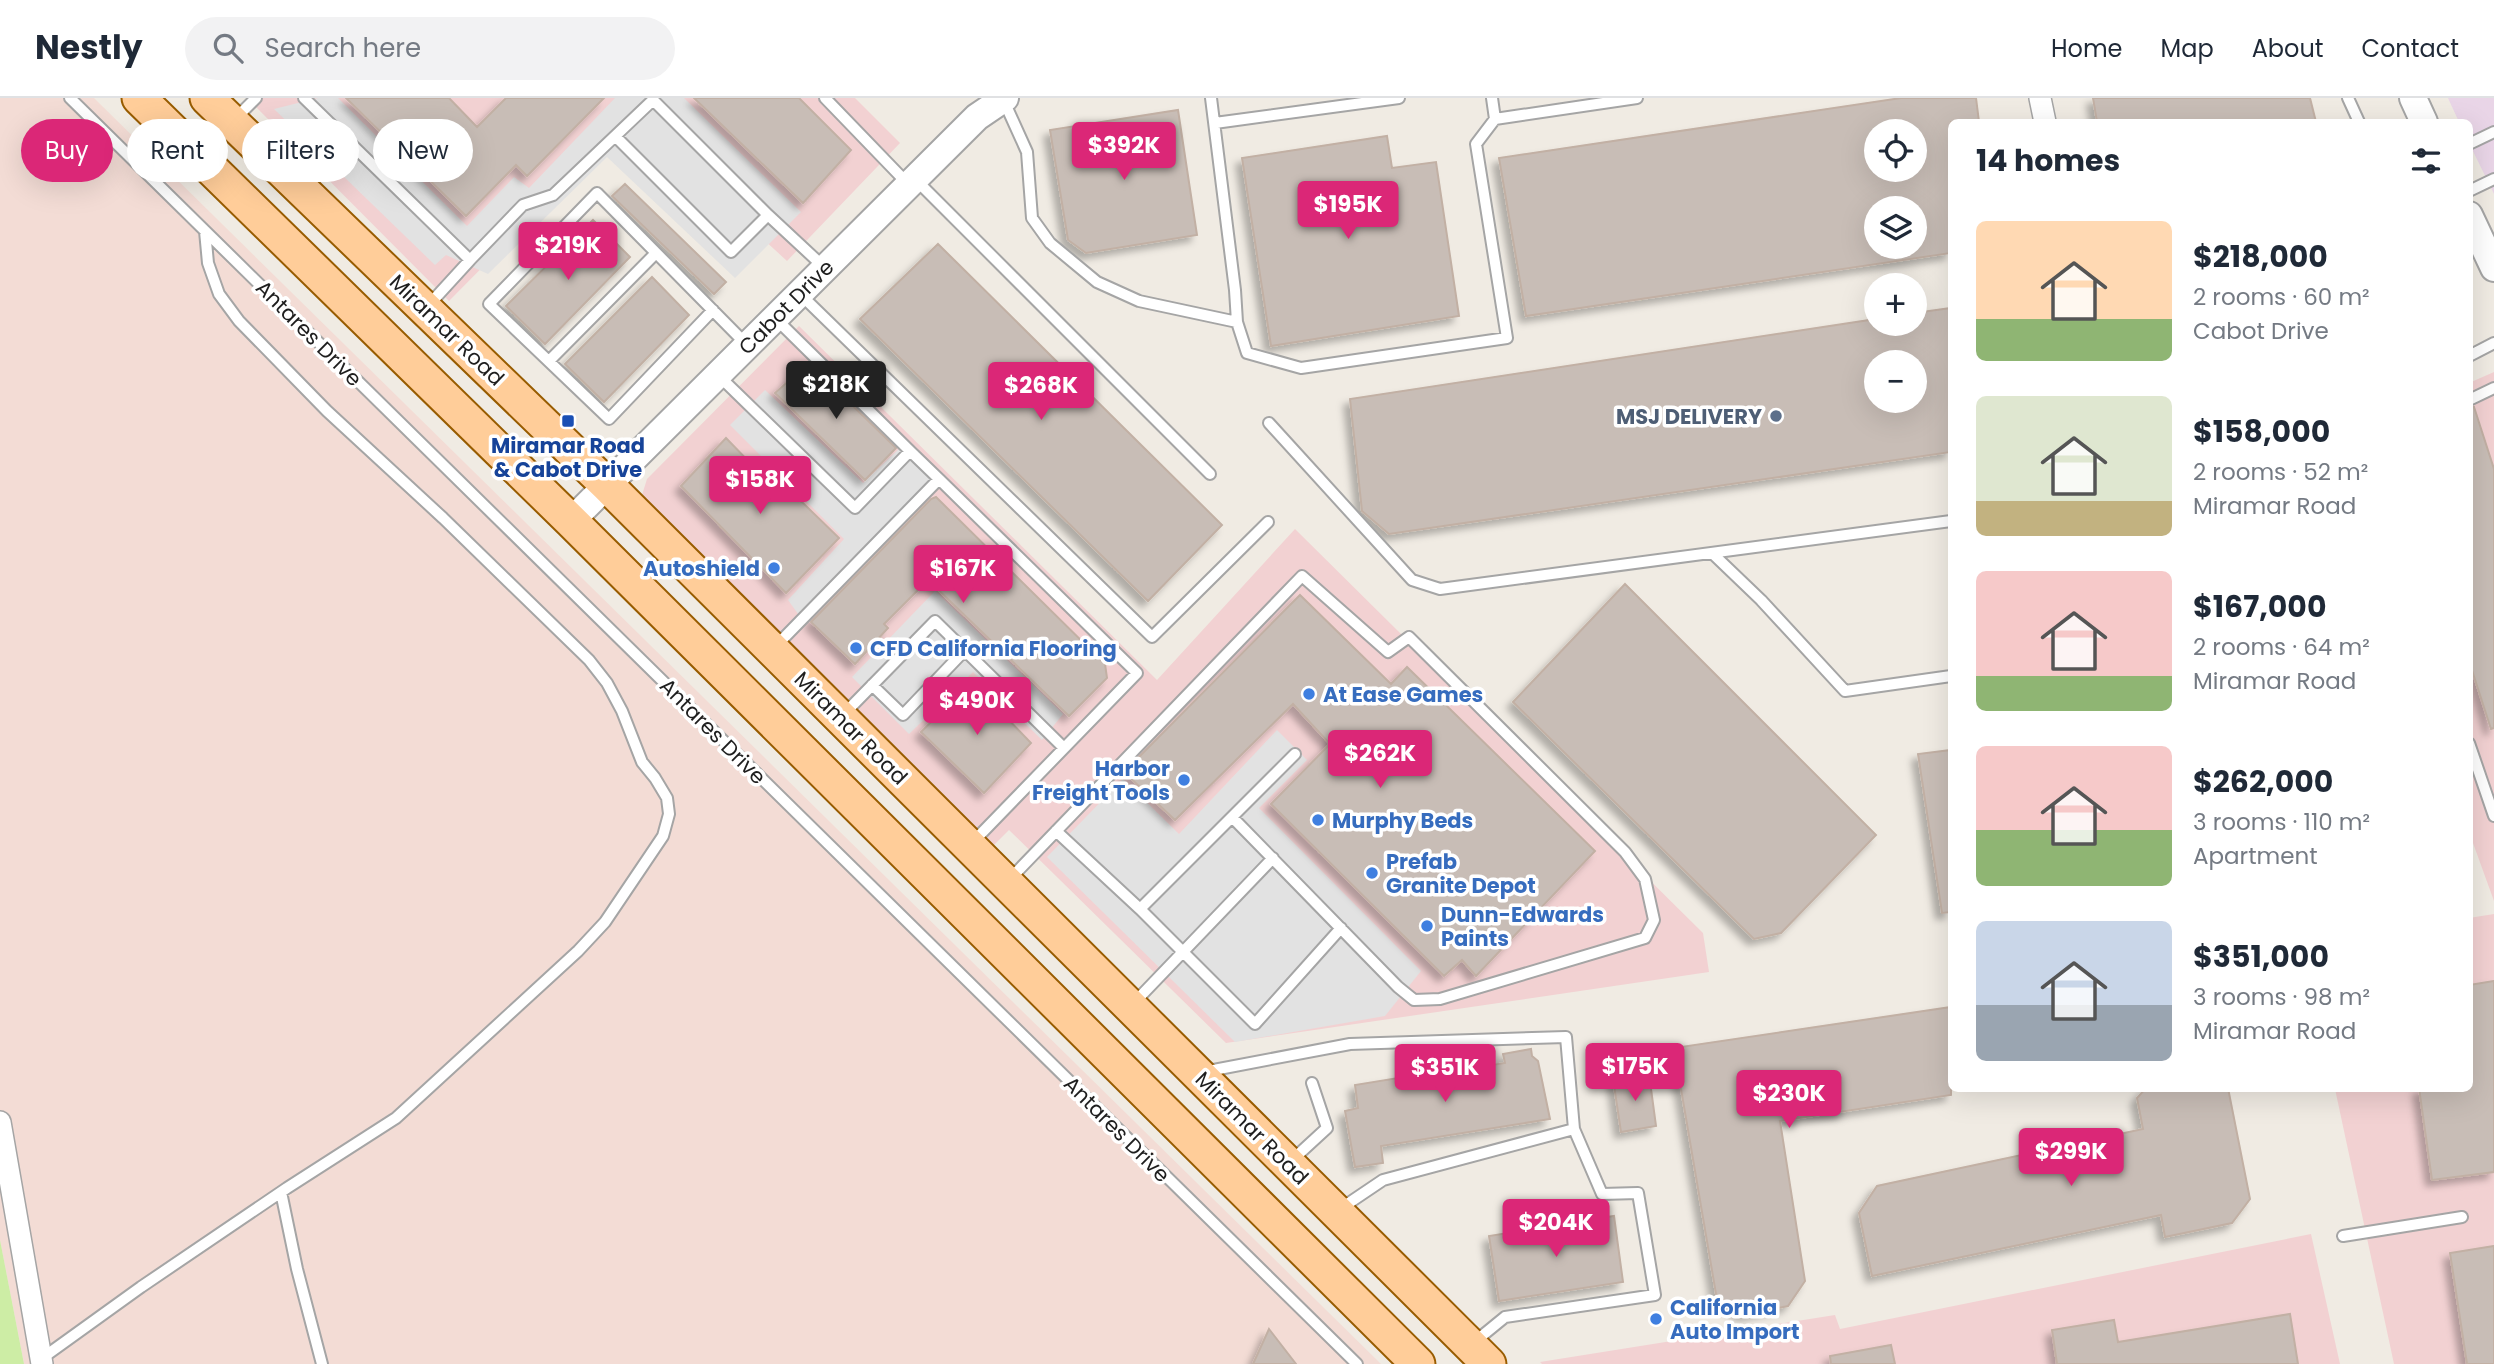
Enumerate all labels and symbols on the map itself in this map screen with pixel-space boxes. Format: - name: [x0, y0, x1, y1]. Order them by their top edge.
- pin: $392K: [1075, 122, 1173, 182]
- pin: $195K: [1299, 181, 1397, 241]
- pin: $219K: [519, 222, 617, 282]
- street label: Cabot Drive: [732, 253, 840, 361]
- street label: Miramar Road: [383, 268, 511, 392]
- street label: Antares Drive: [249, 273, 369, 393]
- pin: $218K: [787, 362, 885, 421]
- pin: $268K: [992, 362, 1090, 422]
- place label: MSJ DELIVERY: [1616, 402, 1762, 431]
- marker: MSJ DELIVERY: [1768, 408, 1784, 424]
- marker: Miramar Road & Cabot Drive: [560, 413, 576, 429]
- place label: Miramar Road & Cabot Drive: [491, 431, 645, 484]
- pin: $158K: [711, 456, 809, 516]
- pin: $167K: [914, 546, 1012, 605]
- place label: Autoshield: [643, 554, 760, 583]
- marker: Autoshield: [766, 560, 782, 576]
- place label: CFD California Flooring: [870, 634, 1117, 663]
- marker: CFD California Flooring: [848, 640, 864, 656]
- street label: Miramar Road: [788, 665, 914, 791]
- street label: Antares Drive: [653, 671, 773, 791]
- pin: $490K: [928, 678, 1026, 737]
- place label: At Ease Games: [1323, 680, 1483, 709]
- marker: At Ease Games: [1301, 686, 1317, 702]
- pin: $262K: [1331, 730, 1429, 790]
- place label: Harbor Freight Tools: [1032, 754, 1170, 807]
- marker: Harbor Freight Tools: [1176, 772, 1192, 788]
- place label: Murphy Beds: [1332, 806, 1473, 835]
- marker: Murphy Beds: [1310, 812, 1326, 828]
- place label: Prefab Granite Depot: [1386, 847, 1536, 900]
- marker: Prefab Granite Depot: [1364, 865, 1380, 881]
- place label: Dunn-Edwards Paints: [1441, 900, 1604, 953]
- marker: Dunn-Edwards Paints: [1419, 918, 1435, 934]
- pin: $351K: [1396, 1044, 1494, 1104]
- pin: $175K: [1586, 1044, 1684, 1103]
- street label: Miramar Road: [1189, 1065, 1315, 1191]
- street label: Antares Drive: [1057, 1069, 1177, 1189]
- pin: $230K: [1740, 1070, 1838, 1130]
- pin: $299K: [2022, 1128, 2120, 1188]
- pin: $204K: [1507, 1200, 1605, 1259]
- place label: California Auto Import: [1670, 1293, 1800, 1346]
- marker: California Auto Import: [1648, 1311, 1664, 1327]

